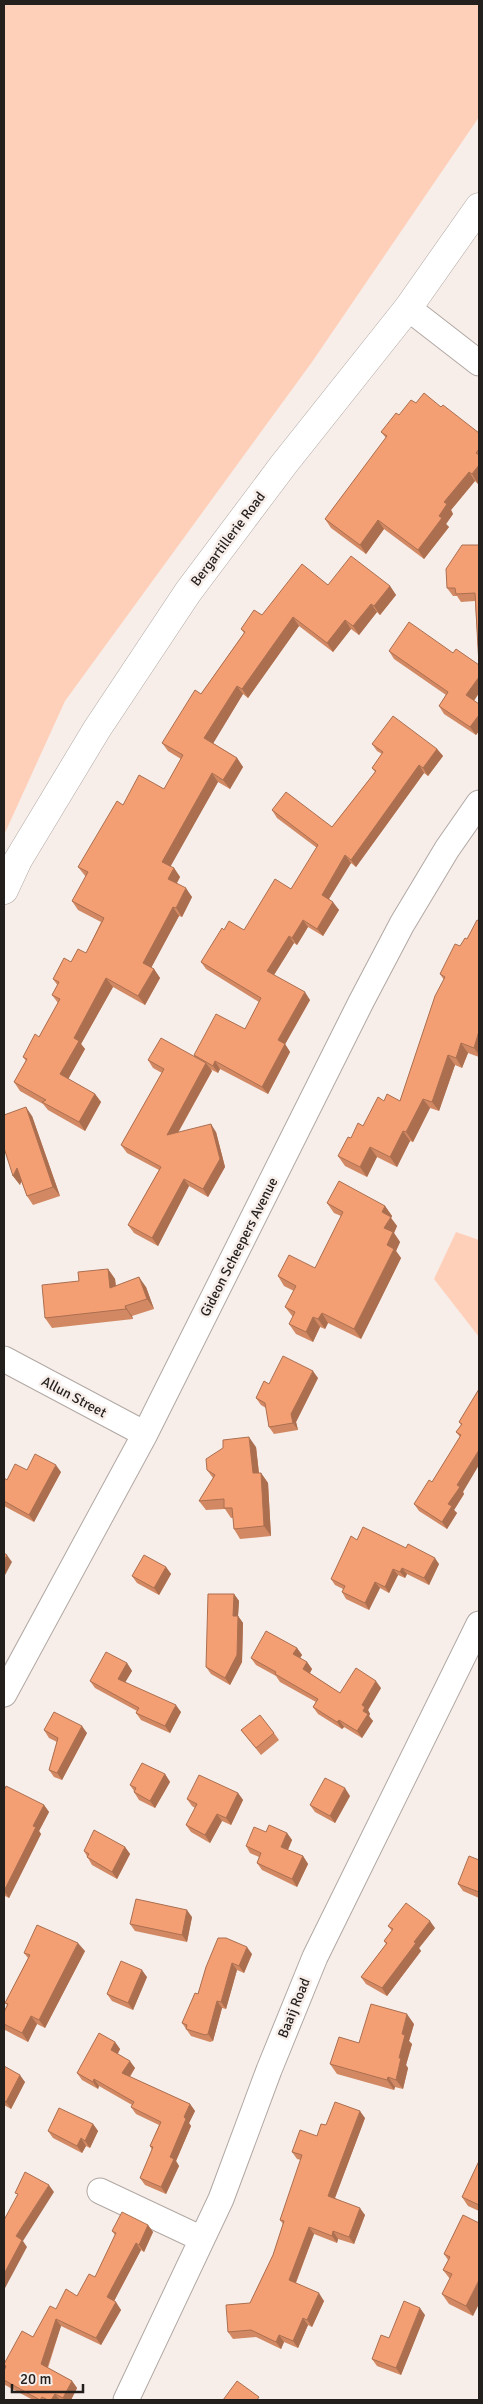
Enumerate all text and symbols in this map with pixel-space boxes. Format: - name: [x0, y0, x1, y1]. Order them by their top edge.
- street label: Bergartillerie Road: [187, 489, 269, 589]
- street label: Gideon Scheepers Avenue: [197, 1175, 281, 1319]
- street label: Allun Street: [39, 1373, 110, 1421]
- street label: Baaij Road: [274, 1975, 314, 2041]
- scale bar: [12, 2362, 84, 2394]
- text: 20 m: [20, 2370, 51, 2388]

